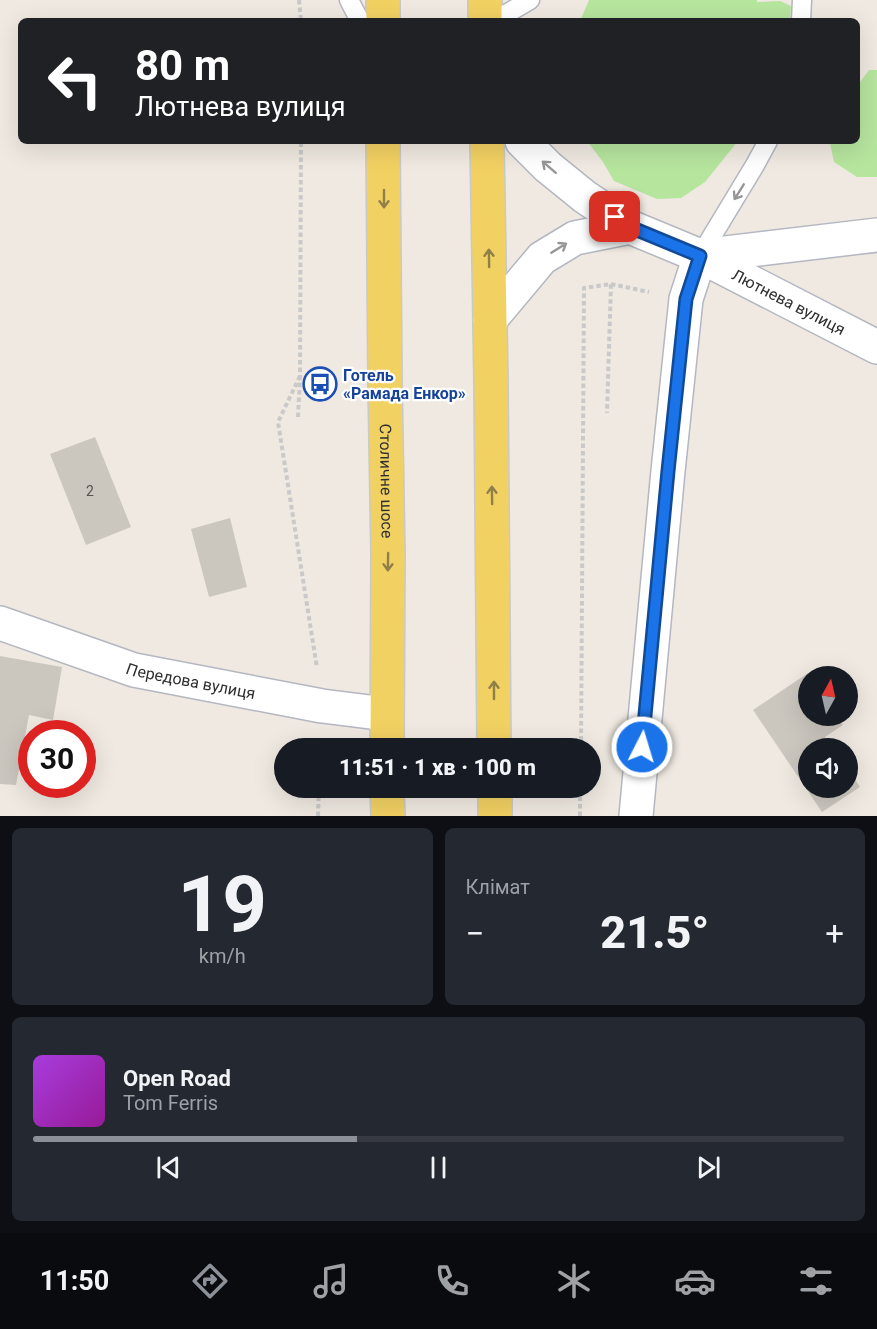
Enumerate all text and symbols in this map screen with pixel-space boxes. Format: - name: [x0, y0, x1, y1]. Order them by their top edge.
- text: 80 m: [135, 41, 230, 90]
- icon: left: [36, 42, 114, 120]
- text: Лютнева вулиця: [135, 91, 346, 123]
- one-way arrow: [542, 160, 557, 174]
- one-way arrow: [732, 183, 744, 200]
- one-way arrow: [378, 189, 390, 209]
- pin: [589, 191, 640, 242]
- icon: arrive: [598, 200, 631, 233]
- one-way arrow: [550, 242, 567, 254]
- one-way arrow: [483, 249, 495, 269]
- street label: Лютнева вулиця: [729, 265, 848, 339]
- bus stop icon: Готель «Рамада Енкор»: [302, 366, 338, 402]
- place label: Готель «Рамада Енкор»: [343, 366, 466, 403]
- street label: Столичне шосе: [376, 424, 397, 538]
- house number: 2: [86, 483, 94, 499]
- one-way arrow: [486, 486, 498, 506]
- one-way arrow: [382, 552, 394, 572]
- street label: Передова вулиця: [124, 659, 257, 703]
- north arrow: [798, 666, 858, 726]
- map controls: [798, 666, 858, 798]
- one-way arrow: [488, 681, 500, 701]
- position arrow: [610, 715, 674, 779]
- speed limit sign: 30: [18, 720, 96, 798]
- button: sound: [798, 738, 858, 798]
- text: 11:51 · 1 хв · 100 m: [339, 755, 536, 780]
- text: 19: [177, 859, 267, 950]
- text: Клімат: [466, 875, 530, 899]
- text: 21.5°: [600, 906, 709, 959]
- text: −: [466, 914, 484, 953]
- text: +: [825, 914, 844, 953]
- text: km/h: [199, 944, 246, 968]
- text: Open Road: [123, 1066, 231, 1091]
- text: Tom Ferris: [123, 1091, 218, 1115]
- icon: previous: [152, 1151, 185, 1184]
- icon: pause: [422, 1151, 455, 1184]
- icon: next: [692, 1151, 725, 1184]
- icon: directions: [189, 1260, 231, 1302]
- icon: music: [310, 1260, 352, 1302]
- icon: phone: [431, 1260, 473, 1302]
- icon: climate: [553, 1260, 595, 1302]
- icon: car: [674, 1260, 716, 1302]
- icon: filters: [795, 1260, 837, 1302]
- text: 11:50: [40, 1265, 109, 1297]

